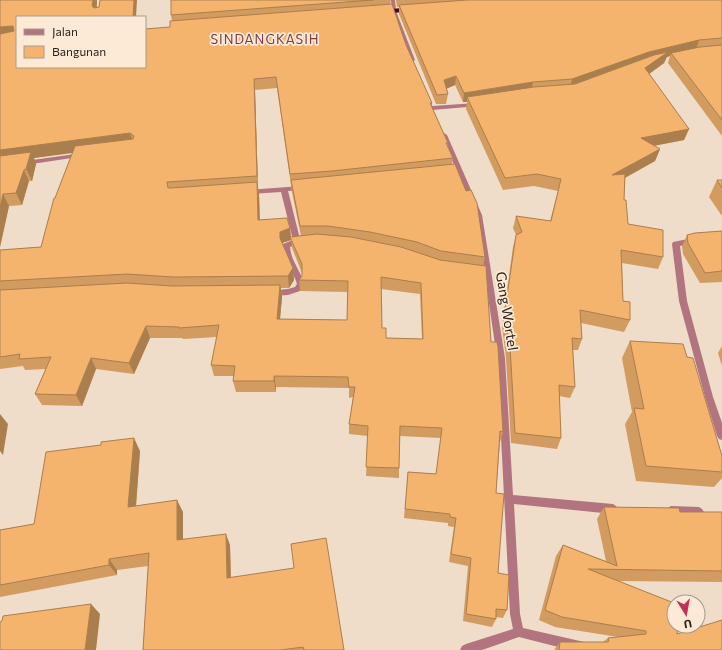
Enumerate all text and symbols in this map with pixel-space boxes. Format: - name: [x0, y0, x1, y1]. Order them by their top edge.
- legend: [16, 16, 146, 68]
- text: Jalan: [52, 24, 78, 39]
- district label: SINDANGKASIH: [210, 31, 320, 47]
- text: Bangunan: [52, 44, 106, 58]
- street label: Gang Wortel: [493, 270, 522, 352]
- north arrow: [666, 594, 706, 634]
- text: U: [683, 617, 693, 631]

